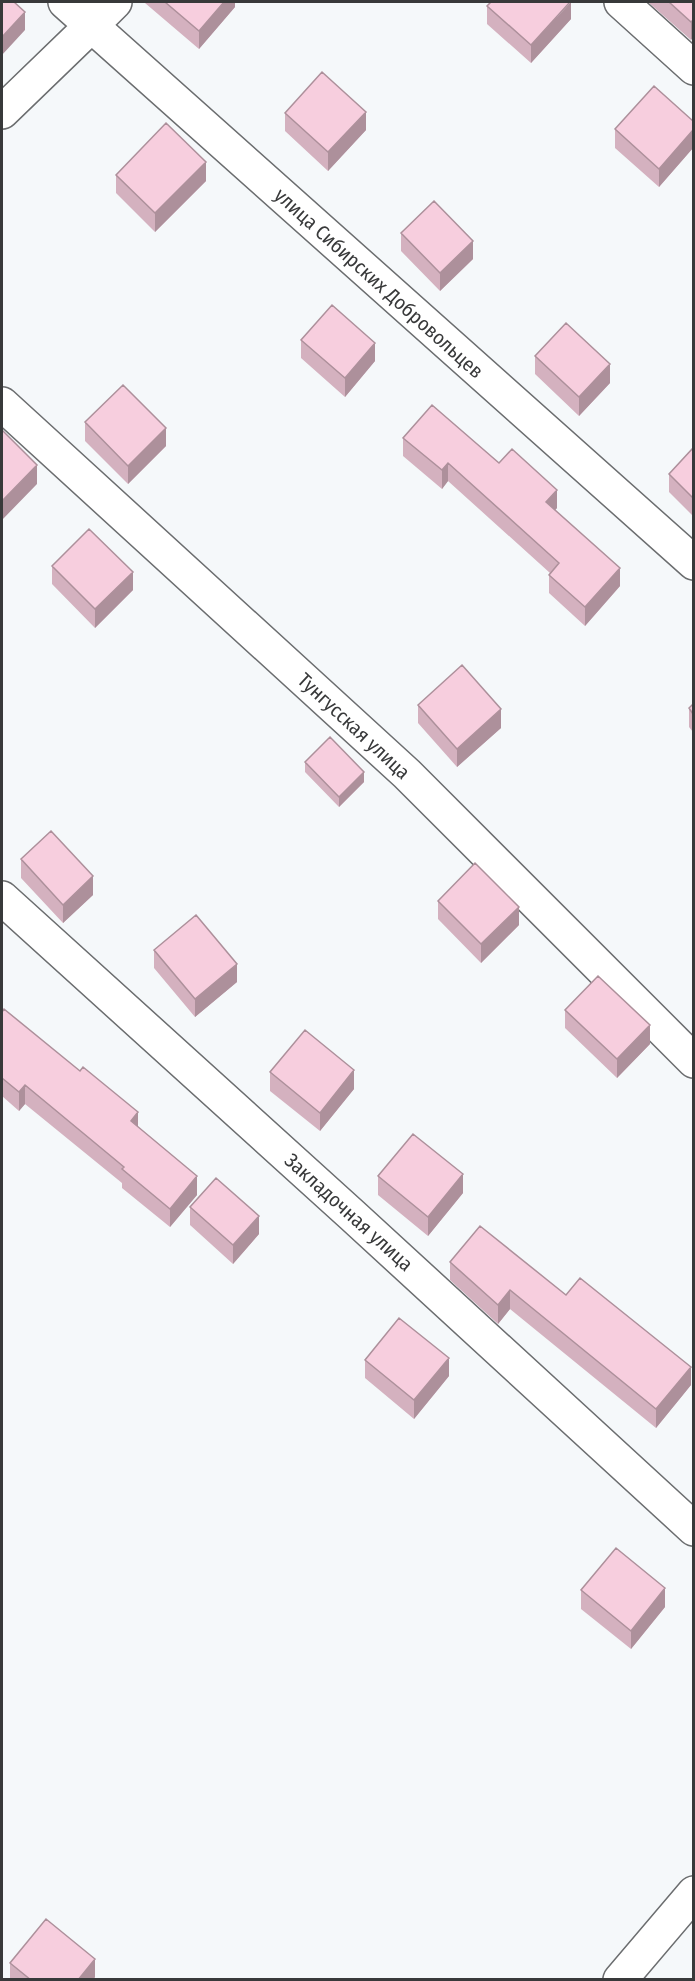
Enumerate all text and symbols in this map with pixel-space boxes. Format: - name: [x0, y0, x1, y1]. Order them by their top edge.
- street label: улица Сибирских Добровольцев: [270, 183, 488, 383]
- street label: Тунгусская улица: [293, 668, 415, 784]
- street label: Закладочная улица: [280, 1148, 418, 1276]

